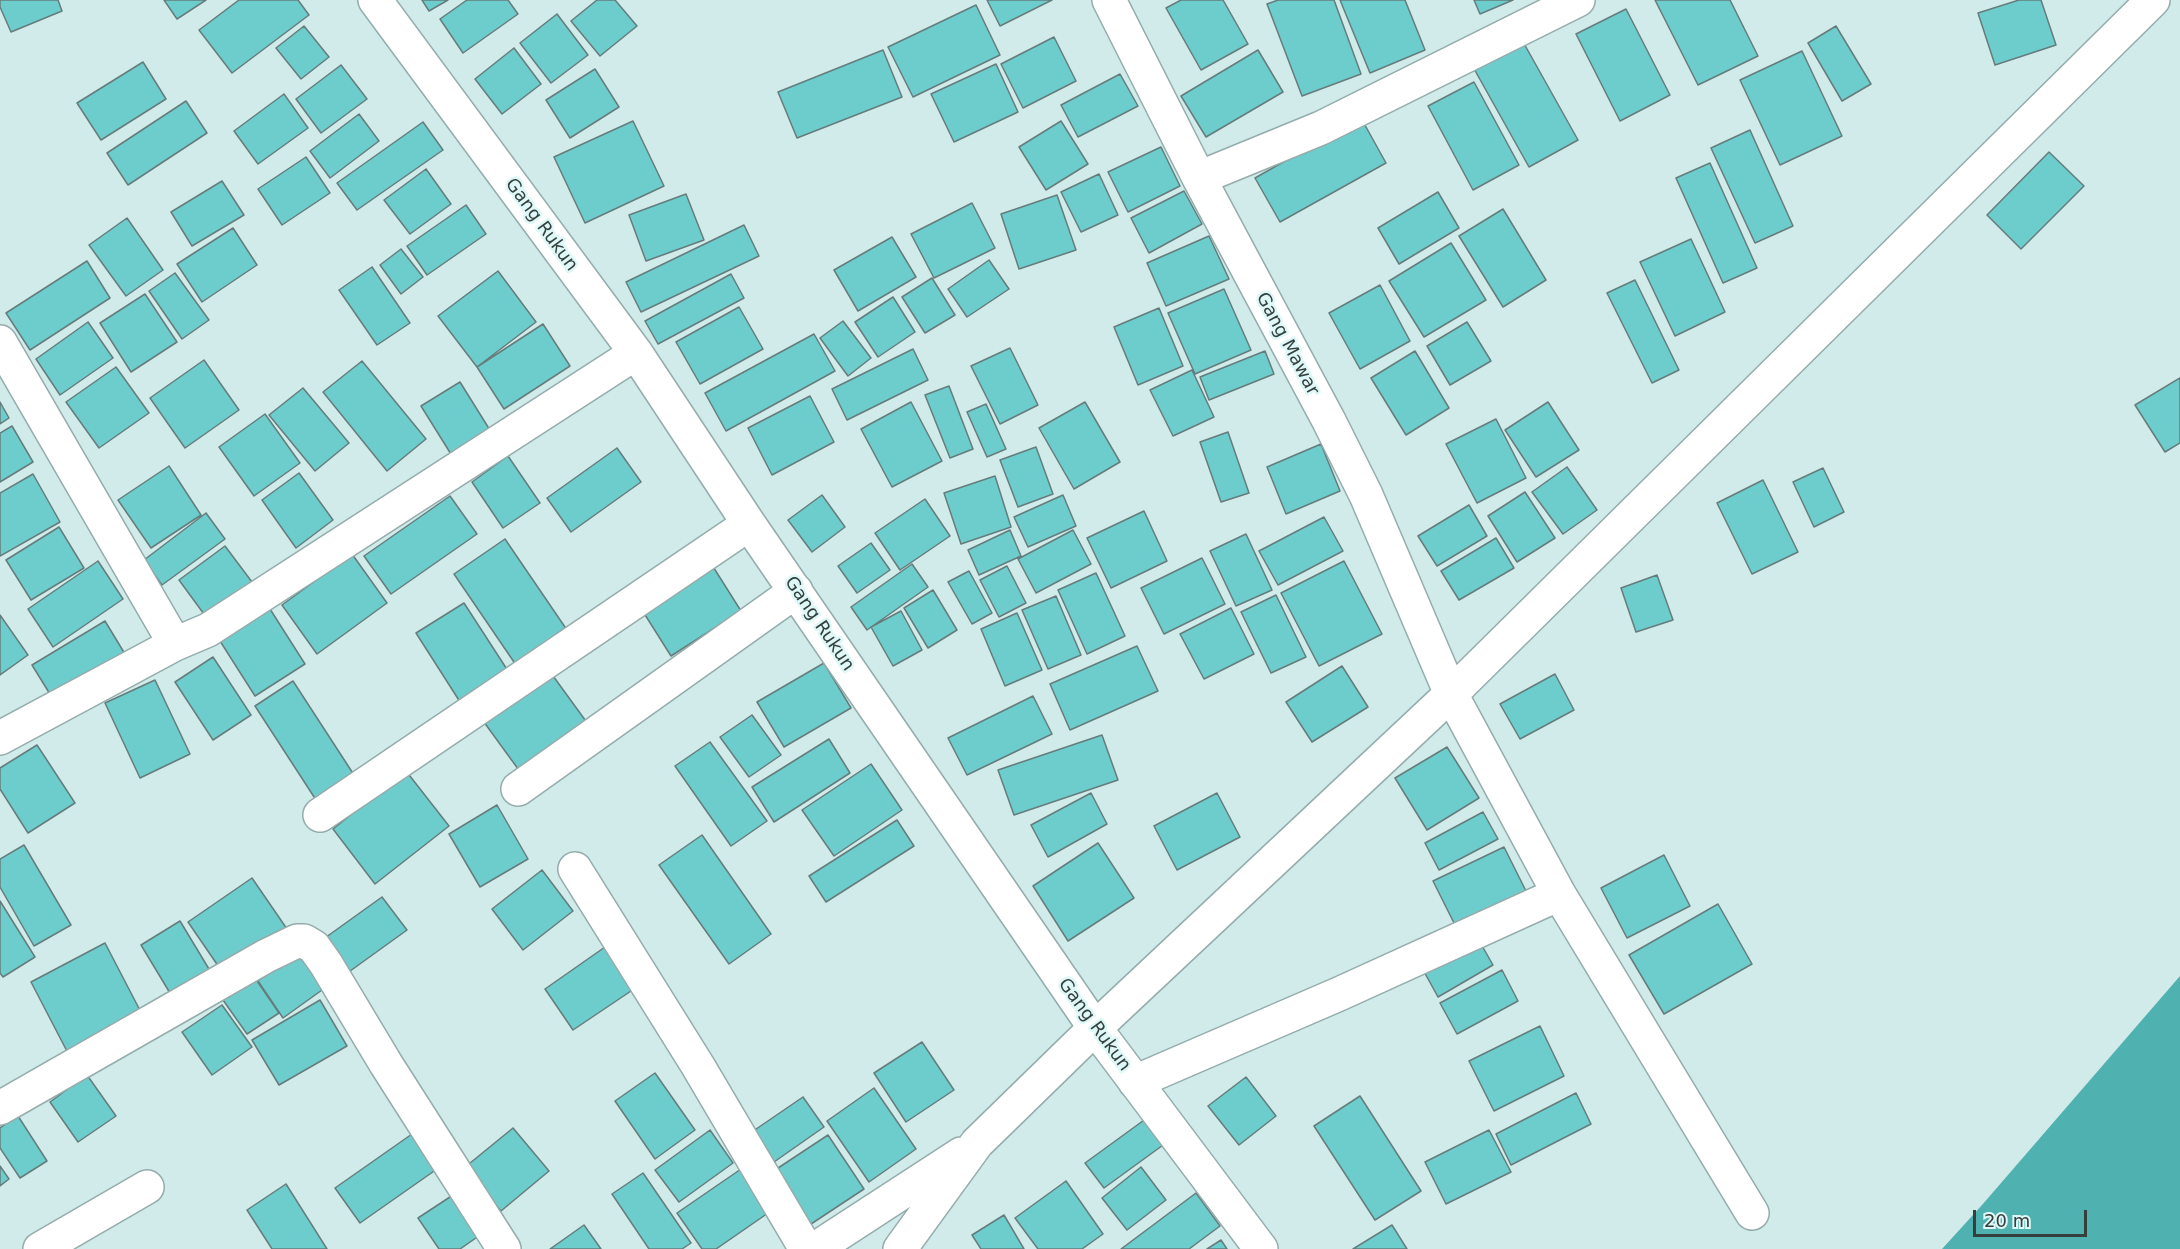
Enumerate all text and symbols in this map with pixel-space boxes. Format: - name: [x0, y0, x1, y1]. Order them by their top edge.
- street label: Gang Rukun: [500, 174, 582, 276]
- street label: Gang Mawar: [1251, 289, 1323, 399]
- street label: Gang Rukun: [779, 573, 859, 675]
- street label: Gang Rukun: [1053, 974, 1135, 1076]
- scale bar: [1976, 1198, 2090, 1236]
- text: 20 m: [1984, 1210, 2030, 1231]

